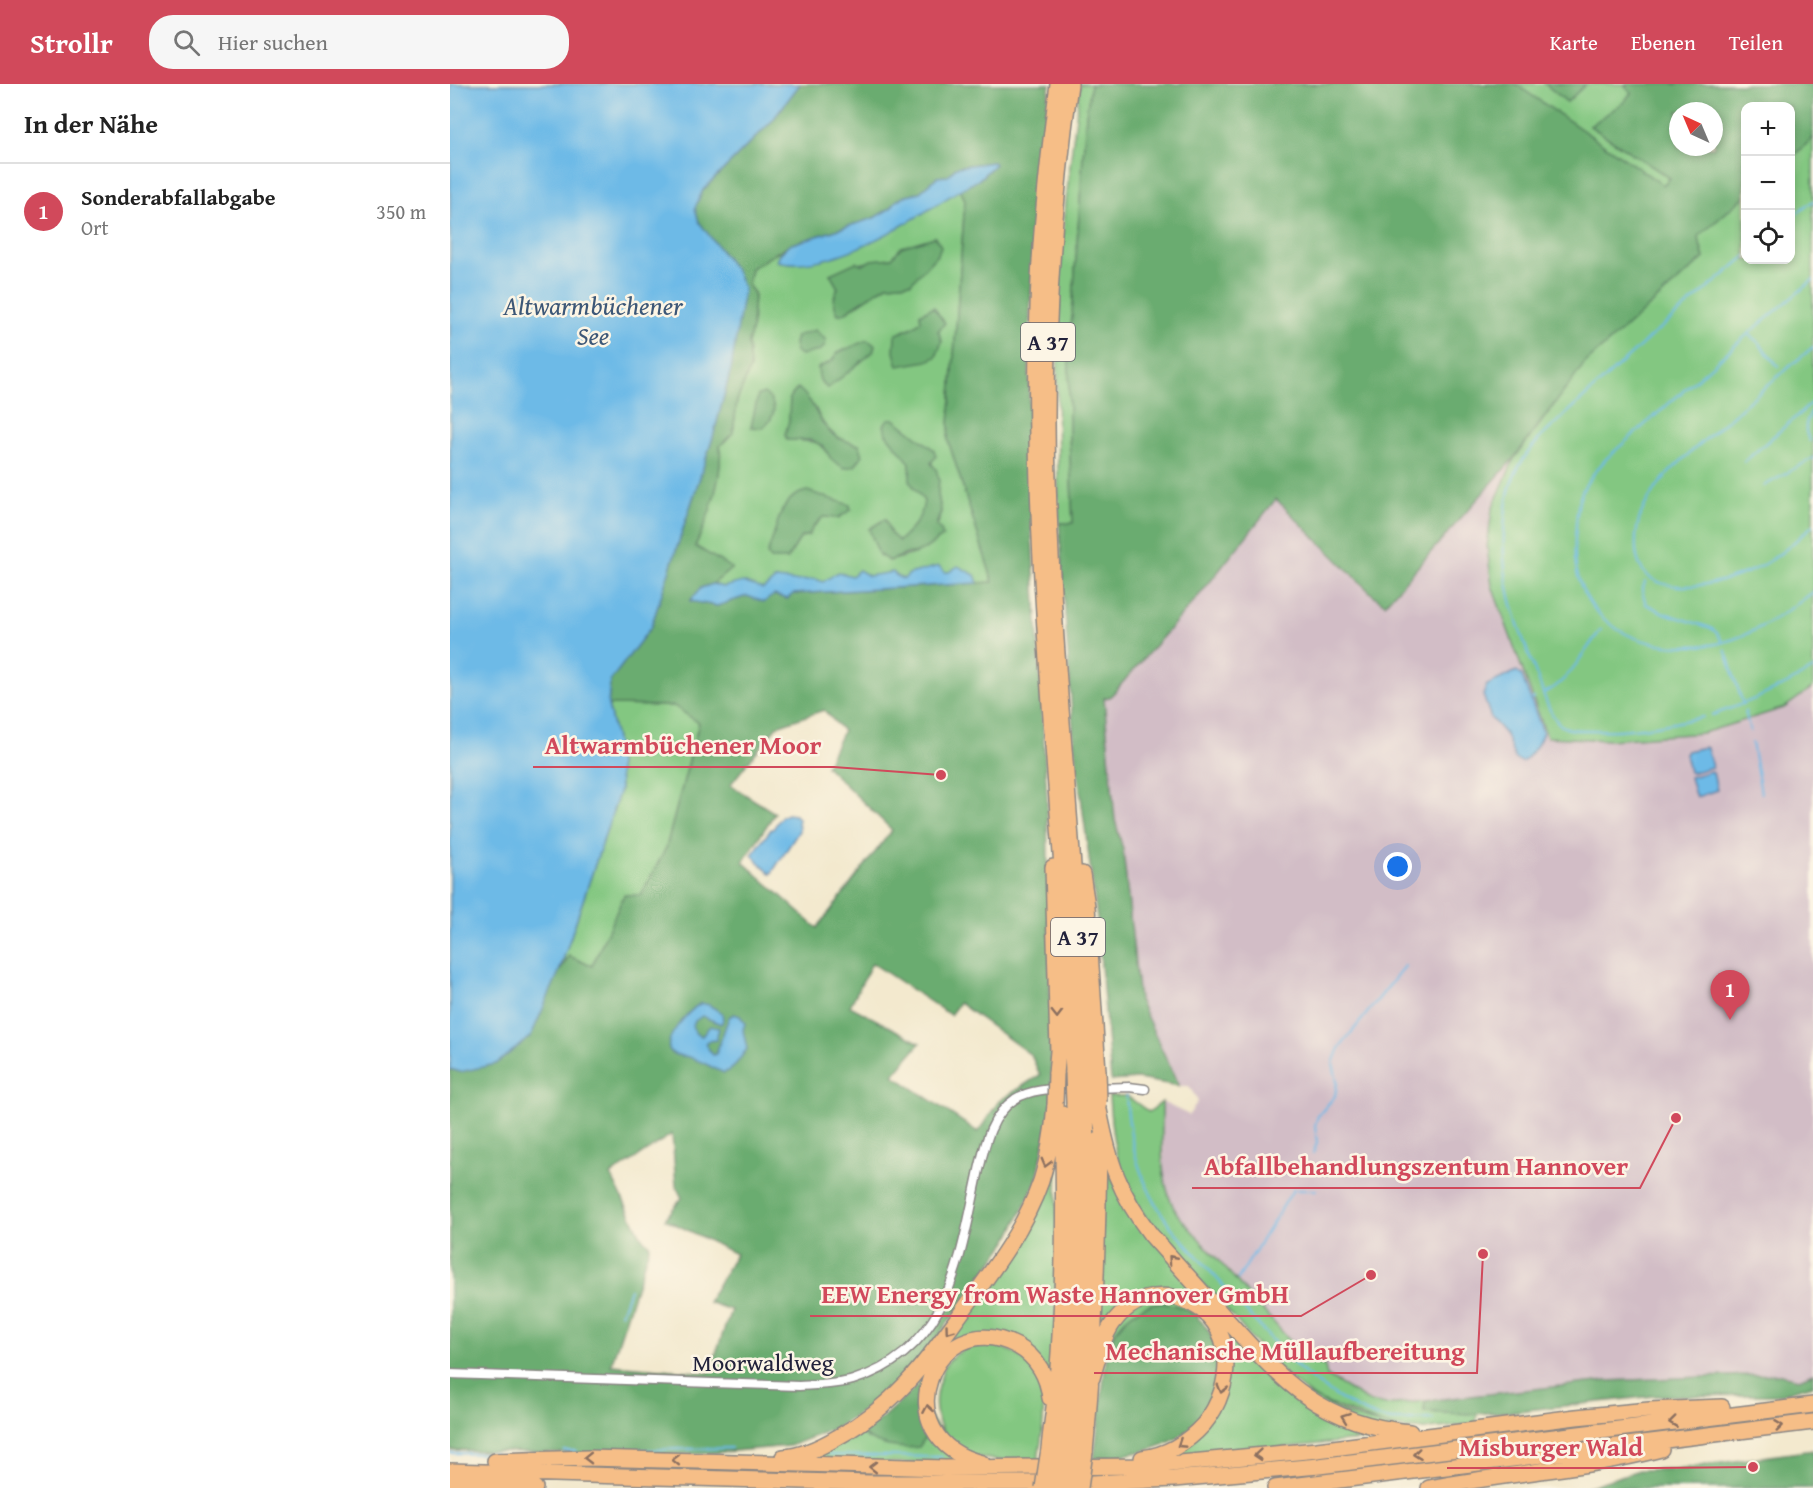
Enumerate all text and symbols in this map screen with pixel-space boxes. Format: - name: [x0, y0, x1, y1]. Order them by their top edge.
- search box: [149, 15, 569, 69]
- text: Strollr: [30, 22, 113, 63]
- icon: search: [170, 26, 203, 59]
- text: Hier suchen: [218, 26, 328, 58]
- text: Karte: [1550, 27, 1598, 58]
- text: Ebenen: [1631, 27, 1696, 58]
- text: Teilen: [1729, 27, 1783, 58]
- north arrow: [1669, 102, 1723, 156]
- map controls: [1741, 102, 1795, 264]
- button: +: [1741, 102, 1795, 156]
- text: In der Nähe: [24, 104, 158, 143]
- button: −: [1741, 156, 1795, 210]
- text: Sonderabfallabgabe: [81, 181, 276, 213]
- text: 1: [38, 197, 49, 226]
- text: 350 m: [376, 197, 426, 226]
- button: locate: [1741, 210, 1795, 264]
- text: Ort: [81, 213, 108, 242]
- water label: Altwarmbüchener See: [502, 286, 684, 355]
- road number: A 37: [1021, 323, 1075, 361]
- callout: Altwarmbüchener Moor: [533, 723, 834, 767]
- text: Altwarmbüchener Moor: [544, 725, 822, 764]
- your location: [1383, 852, 1412, 881]
- road number: A 37: [1051, 918, 1105, 956]
- pin: 1: [1710, 970, 1750, 1020]
- one-way arrow: [1051, 1010, 1063, 1019]
- callout: Abfallbehandlungszentum Hannover: [1192, 1144, 1640, 1188]
- text: Abfallbehandlungszentum Hannover: [1204, 1146, 1628, 1185]
- one-way arrow: [1040, 1158, 1053, 1168]
- one-way arrow: [1168, 1255, 1179, 1266]
- callout: EEW Energy from Waste Hannover GmbH: [810, 1272, 1301, 1316]
- text: EEW Energy from Waste Hannover GmbH: [821, 1274, 1289, 1313]
- one-way arrow: [945, 1324, 956, 1335]
- callout: Mechanische Müllaufbereitung: [1094, 1329, 1477, 1373]
- text: Mechanische Müllaufbereitung: [1105, 1331, 1465, 1370]
- street label: Moorwaldweg: [692, 1345, 834, 1380]
- one-way arrow: [1217, 1383, 1229, 1394]
- one-way arrow: [922, 1404, 934, 1414]
- one-way arrow: [1340, 1412, 1351, 1425]
- one-way arrow: [1669, 1415, 1678, 1428]
- one-way arrow: [1775, 1420, 1784, 1433]
- callout: Misburger Wald: [1447, 1424, 1655, 1468]
- text: Misburger Wald: [1459, 1427, 1643, 1466]
- one-way arrow: [1177, 1436, 1187, 1448]
- one-way arrow: [1413, 1447, 1422, 1460]
- one-way arrow: [1254, 1449, 1263, 1462]
- one-way arrow: [584, 1452, 593, 1464]
- one-way arrow: [672, 1454, 681, 1466]
- one-way arrow: [869, 1461, 878, 1473]

